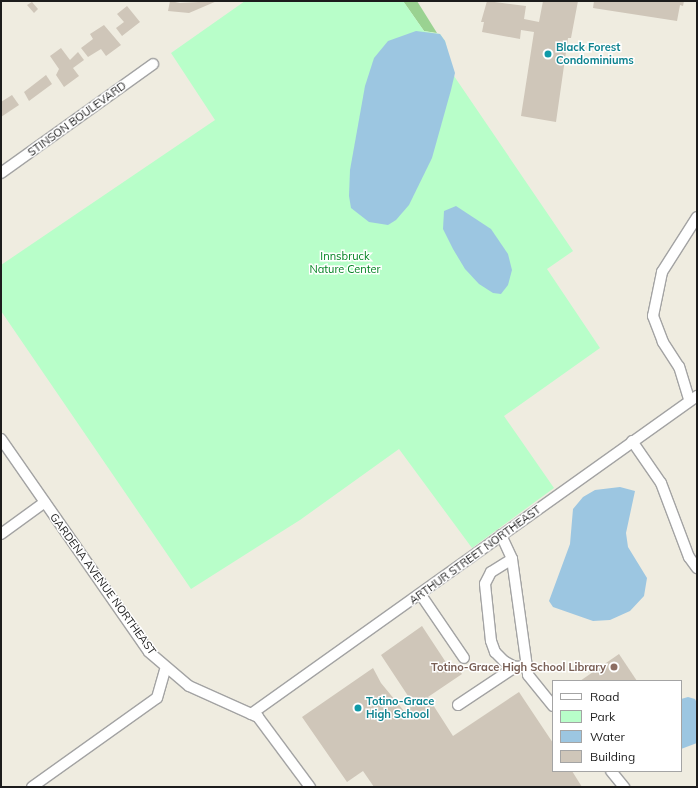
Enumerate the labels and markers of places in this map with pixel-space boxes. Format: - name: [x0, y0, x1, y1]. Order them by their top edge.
- place label: Black Forest Condominiums: [556, 41, 634, 67]
- marker: Black Forest Condominiums: [543, 49, 553, 59]
- place label: Totino-Grace High School Library: [431, 660, 606, 674]
- marker: Totino-Grace High School Library: [609, 662, 619, 672]
- place label: Totino-Grace High School: [366, 695, 434, 721]
- marker: Totino-Grace High School: [353, 703, 363, 713]

